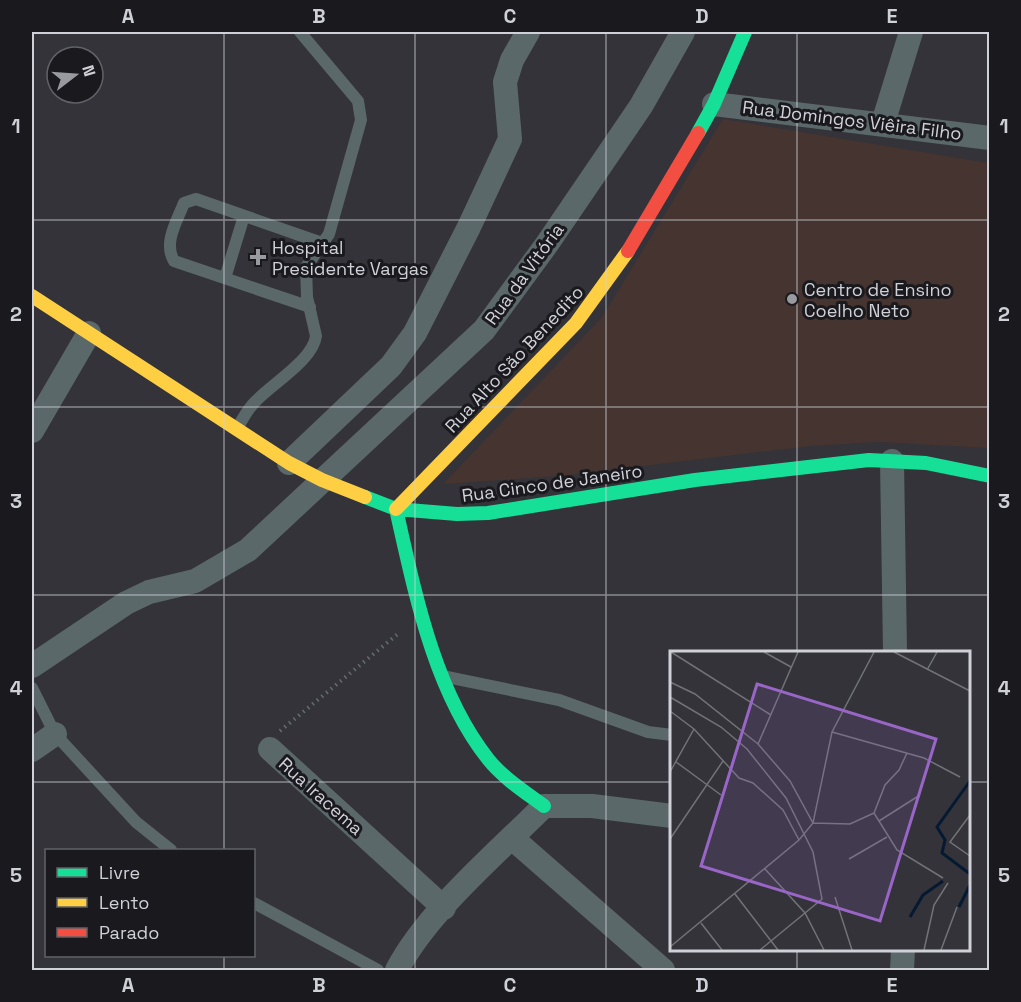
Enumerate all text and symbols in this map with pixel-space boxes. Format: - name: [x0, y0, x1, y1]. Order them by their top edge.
- text: A: [122, 3, 135, 29]
- text: B: [312, 3, 326, 29]
- text: C: [504, 3, 517, 29]
- text: D: [695, 3, 709, 29]
- text: E: [886, 3, 898, 29]
- north arrow: [45, 45, 105, 105]
- text: N: [77, 63, 100, 79]
- street label: Rua Domingos Viêira Filho: [741, 95, 963, 145]
- text: 1: [11, 113, 21, 139]
- text: 1: [999, 113, 1009, 139]
- street label: Rua da Vitória: [479, 219, 569, 329]
- place label: Hospital Presidente Vargas: [272, 236, 429, 280]
- marker: Hospital Presidente Vargas: [249, 248, 267, 266]
- place label: Centro de Ensino Coelho Neto: [804, 278, 952, 322]
- street label: Rua Alto São Benedito: [440, 281, 588, 437]
- marker: Centro de Ensino Coelho Neto: [785, 292, 799, 306]
- text: 2: [10, 301, 22, 327]
- text: 2: [998, 301, 1010, 327]
- street label: Rua Cinco de Janeiro: [460, 459, 644, 507]
- text: 3: [10, 488, 22, 514]
- text: 3: [998, 488, 1010, 514]
- inset map: [670, 651, 970, 951]
- text: 4: [10, 675, 23, 701]
- text: 4: [998, 675, 1011, 701]
- street label: Rua Iracema: [274, 752, 368, 840]
- legend: [45, 849, 255, 957]
- text: Livre: [99, 861, 140, 884]
- text: 5: [10, 862, 22, 888]
- text: 5: [998, 862, 1010, 888]
- text: Lento: [99, 891, 149, 914]
- text: Parado: [99, 921, 159, 944]
- text: A: [122, 972, 135, 998]
- text: B: [312, 972, 326, 998]
- text: C: [504, 972, 517, 998]
- text: D: [695, 972, 709, 998]
- text: E: [886, 972, 898, 998]

